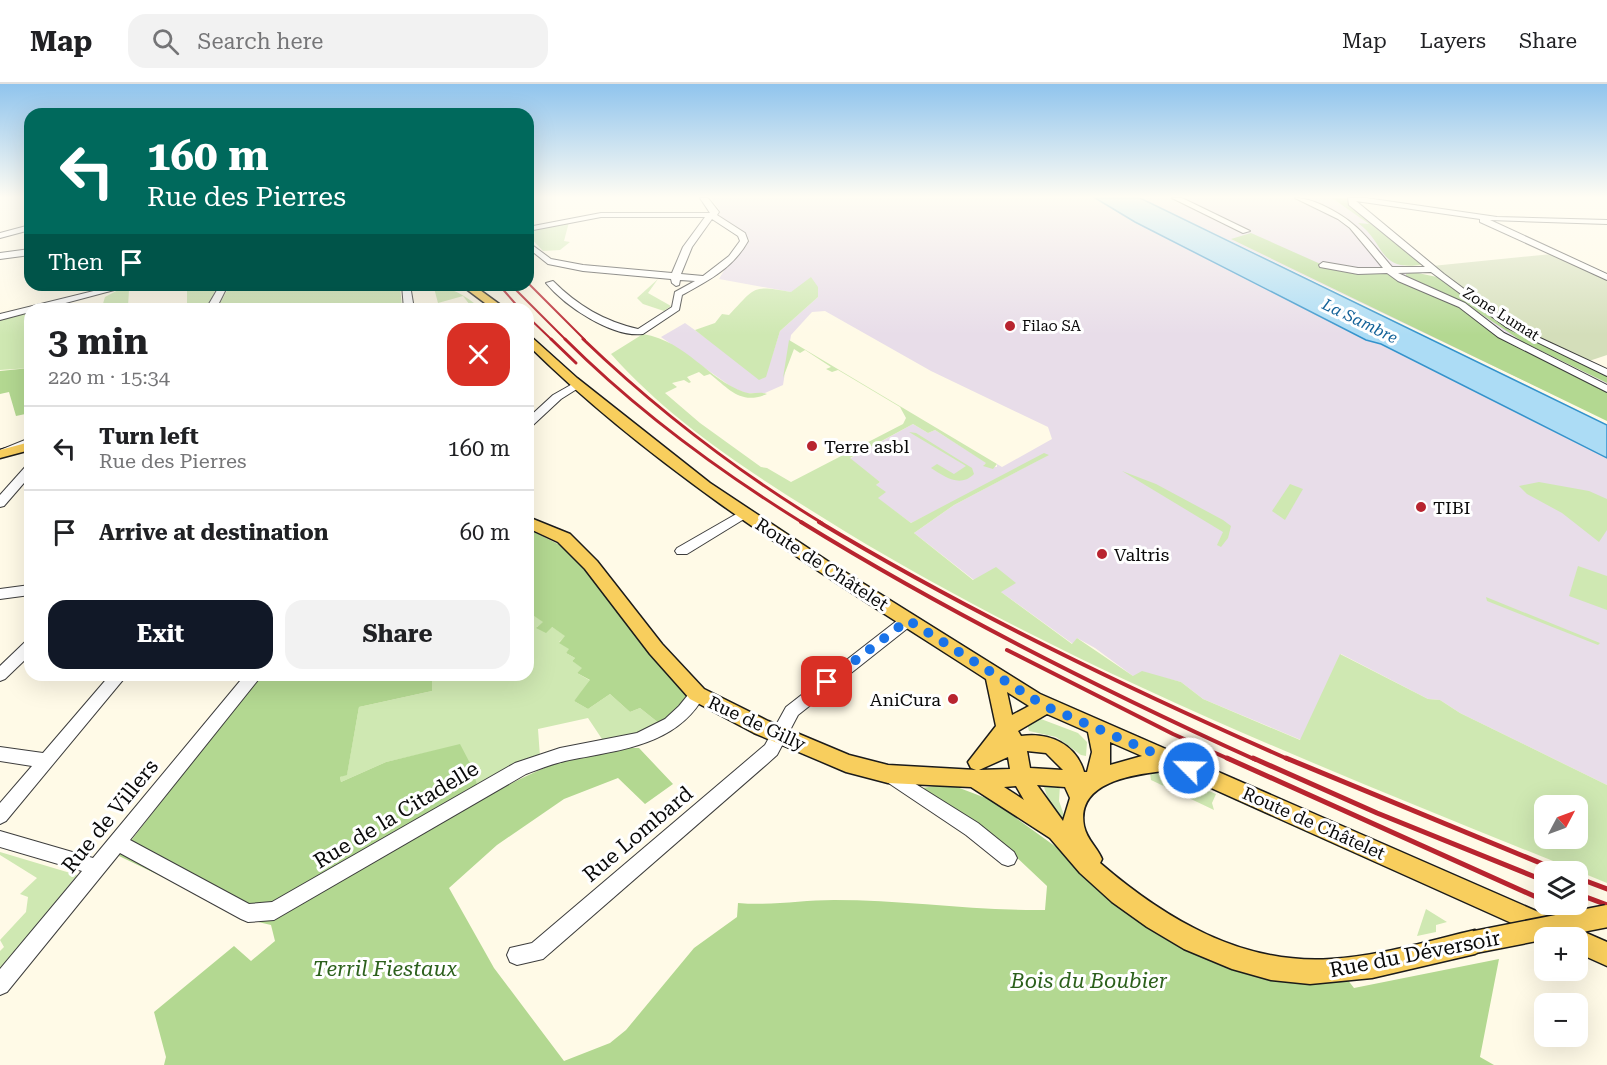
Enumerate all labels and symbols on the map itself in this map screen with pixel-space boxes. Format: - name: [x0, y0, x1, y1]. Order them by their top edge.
- street label: Zone Lumat: [1460, 284, 1543, 345]
- water label: La Sambre: [1318, 294, 1401, 347]
- place label: Filao SA: [1022, 317, 1082, 335]
- marker: Filao SA: [1003, 319, 1017, 333]
- place label: Terre asbl: [824, 436, 910, 457]
- marker: Terre asbl: [805, 439, 819, 453]
- place label: TIBI: [1433, 497, 1471, 518]
- marker: TIBI: [1414, 500, 1428, 514]
- street label: Route de Châtelet: [752, 513, 893, 615]
- place label: Valtris: [1114, 544, 1169, 565]
- marker: Valtris: [1095, 547, 1109, 561]
- pin: [801, 656, 852, 707]
- place label: AniCura: [870, 689, 941, 710]
- street label: Rue de Gilly: [705, 691, 809, 755]
- marker: AniCura: [946, 692, 960, 706]
- position arrow: [1157, 736, 1221, 800]
- street label: Rue de Villers: [57, 754, 163, 878]
- street label: Rue de la Citadelle: [309, 756, 483, 874]
- street label: Rue Lombard: [578, 781, 698, 887]
- street label: Route de Châtelet: [1239, 782, 1389, 864]
- north arrow: [1534, 795, 1588, 849]
- street label: Rue du Déversoir: [1327, 926, 1503, 982]
- park label: Terril Fiestaux: [313, 957, 458, 981]
- park label: Bois du Boubier: [1010, 969, 1168, 993]

